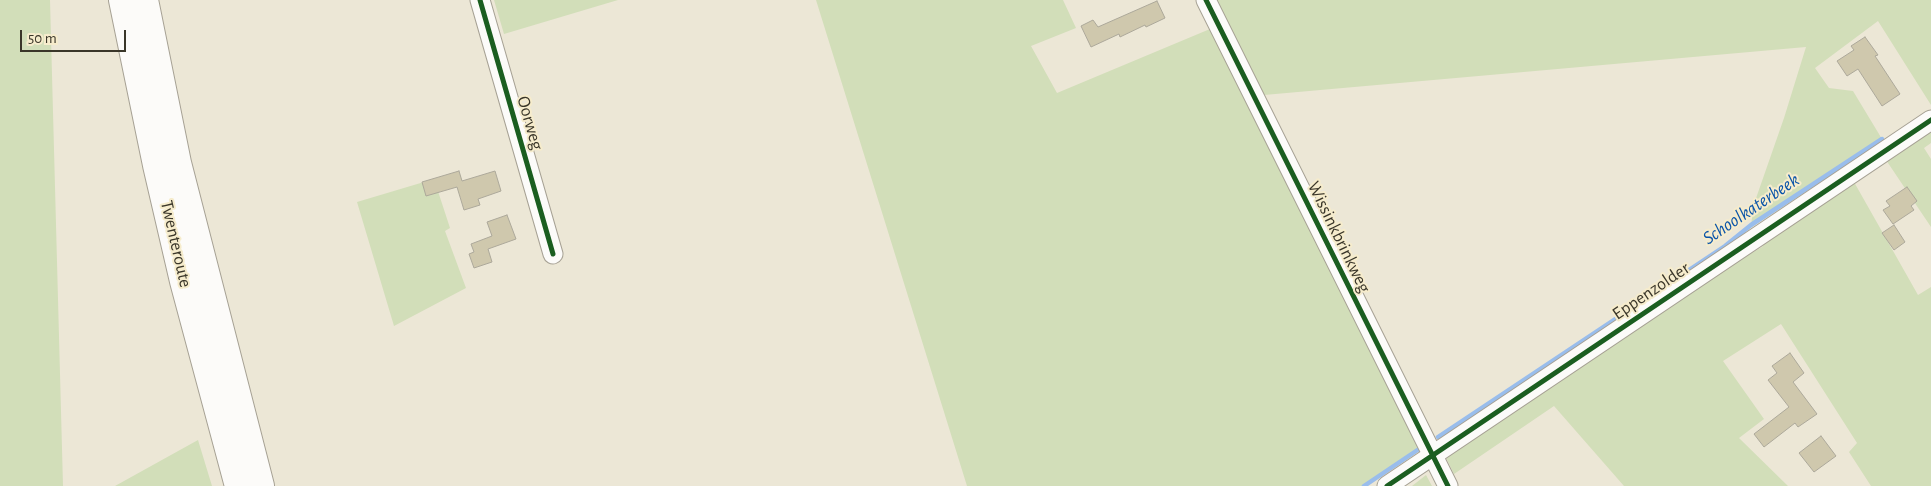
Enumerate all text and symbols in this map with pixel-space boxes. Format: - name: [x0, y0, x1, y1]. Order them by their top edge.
- scale bar: [22, 20, 129, 52]
- text: 50 m: [28, 31, 57, 46]
- street label: Oorweg: [512, 94, 548, 152]
- water label: Schoolkaterbeek: [1698, 168, 1804, 250]
- street label: Wissinkbrinkweg: [1303, 178, 1375, 296]
- street label: Twenteroute: [156, 198, 196, 290]
- street label: Eppenzolder: [1608, 257, 1694, 325]

